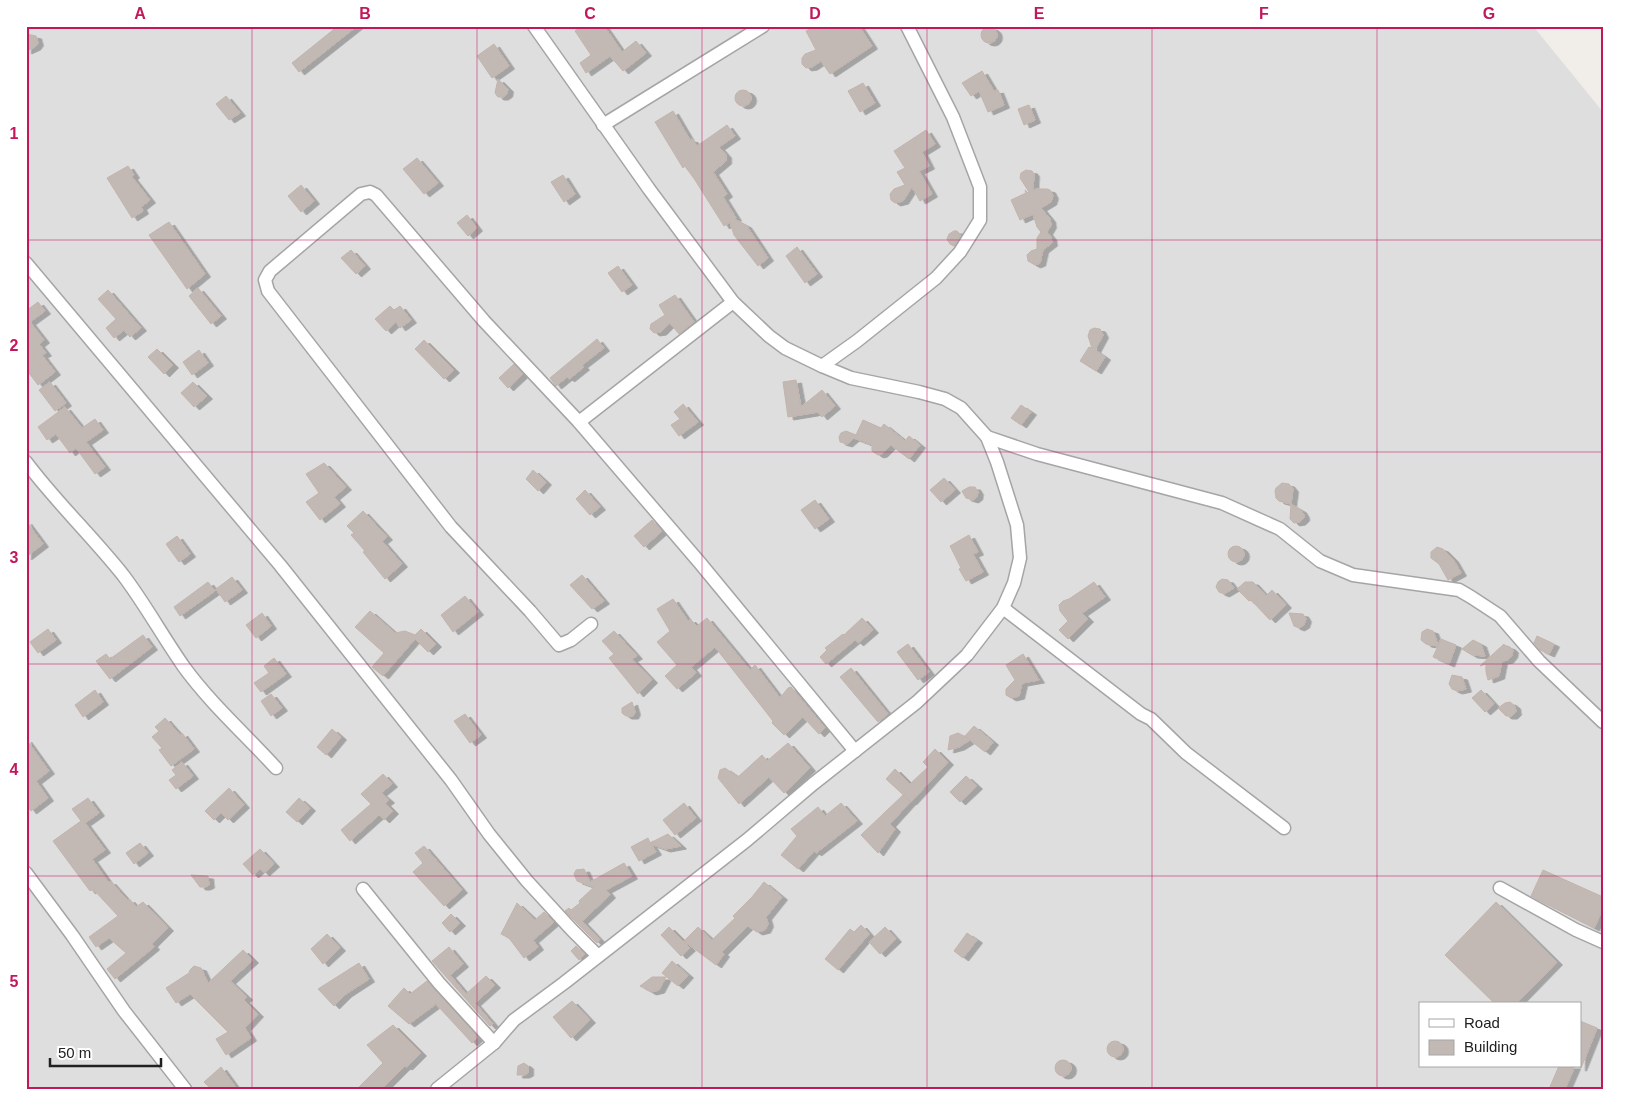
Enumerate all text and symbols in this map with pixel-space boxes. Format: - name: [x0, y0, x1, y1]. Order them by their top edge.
- text: A: [134, 5, 146, 22]
- text: B: [359, 5, 371, 22]
- text: C: [584, 5, 596, 22]
- text: D: [809, 5, 821, 22]
- text: E: [1034, 5, 1045, 22]
- text: F: [1259, 5, 1269, 22]
- text: G: [1483, 5, 1495, 22]
- text: 1: [10, 125, 19, 142]
- text: 2: [10, 337, 19, 354]
- text: 3: [10, 549, 19, 566]
- text: 4: [10, 761, 19, 778]
- text: 5: [10, 973, 19, 990]
- legend: [1419, 1002, 1582, 1068]
- text: Road: [1464, 1014, 1500, 1031]
- scale bar: [50, 1035, 161, 1067]
- text: Building: [1464, 1038, 1517, 1055]
- text: 50 m: [58, 1044, 91, 1061]

